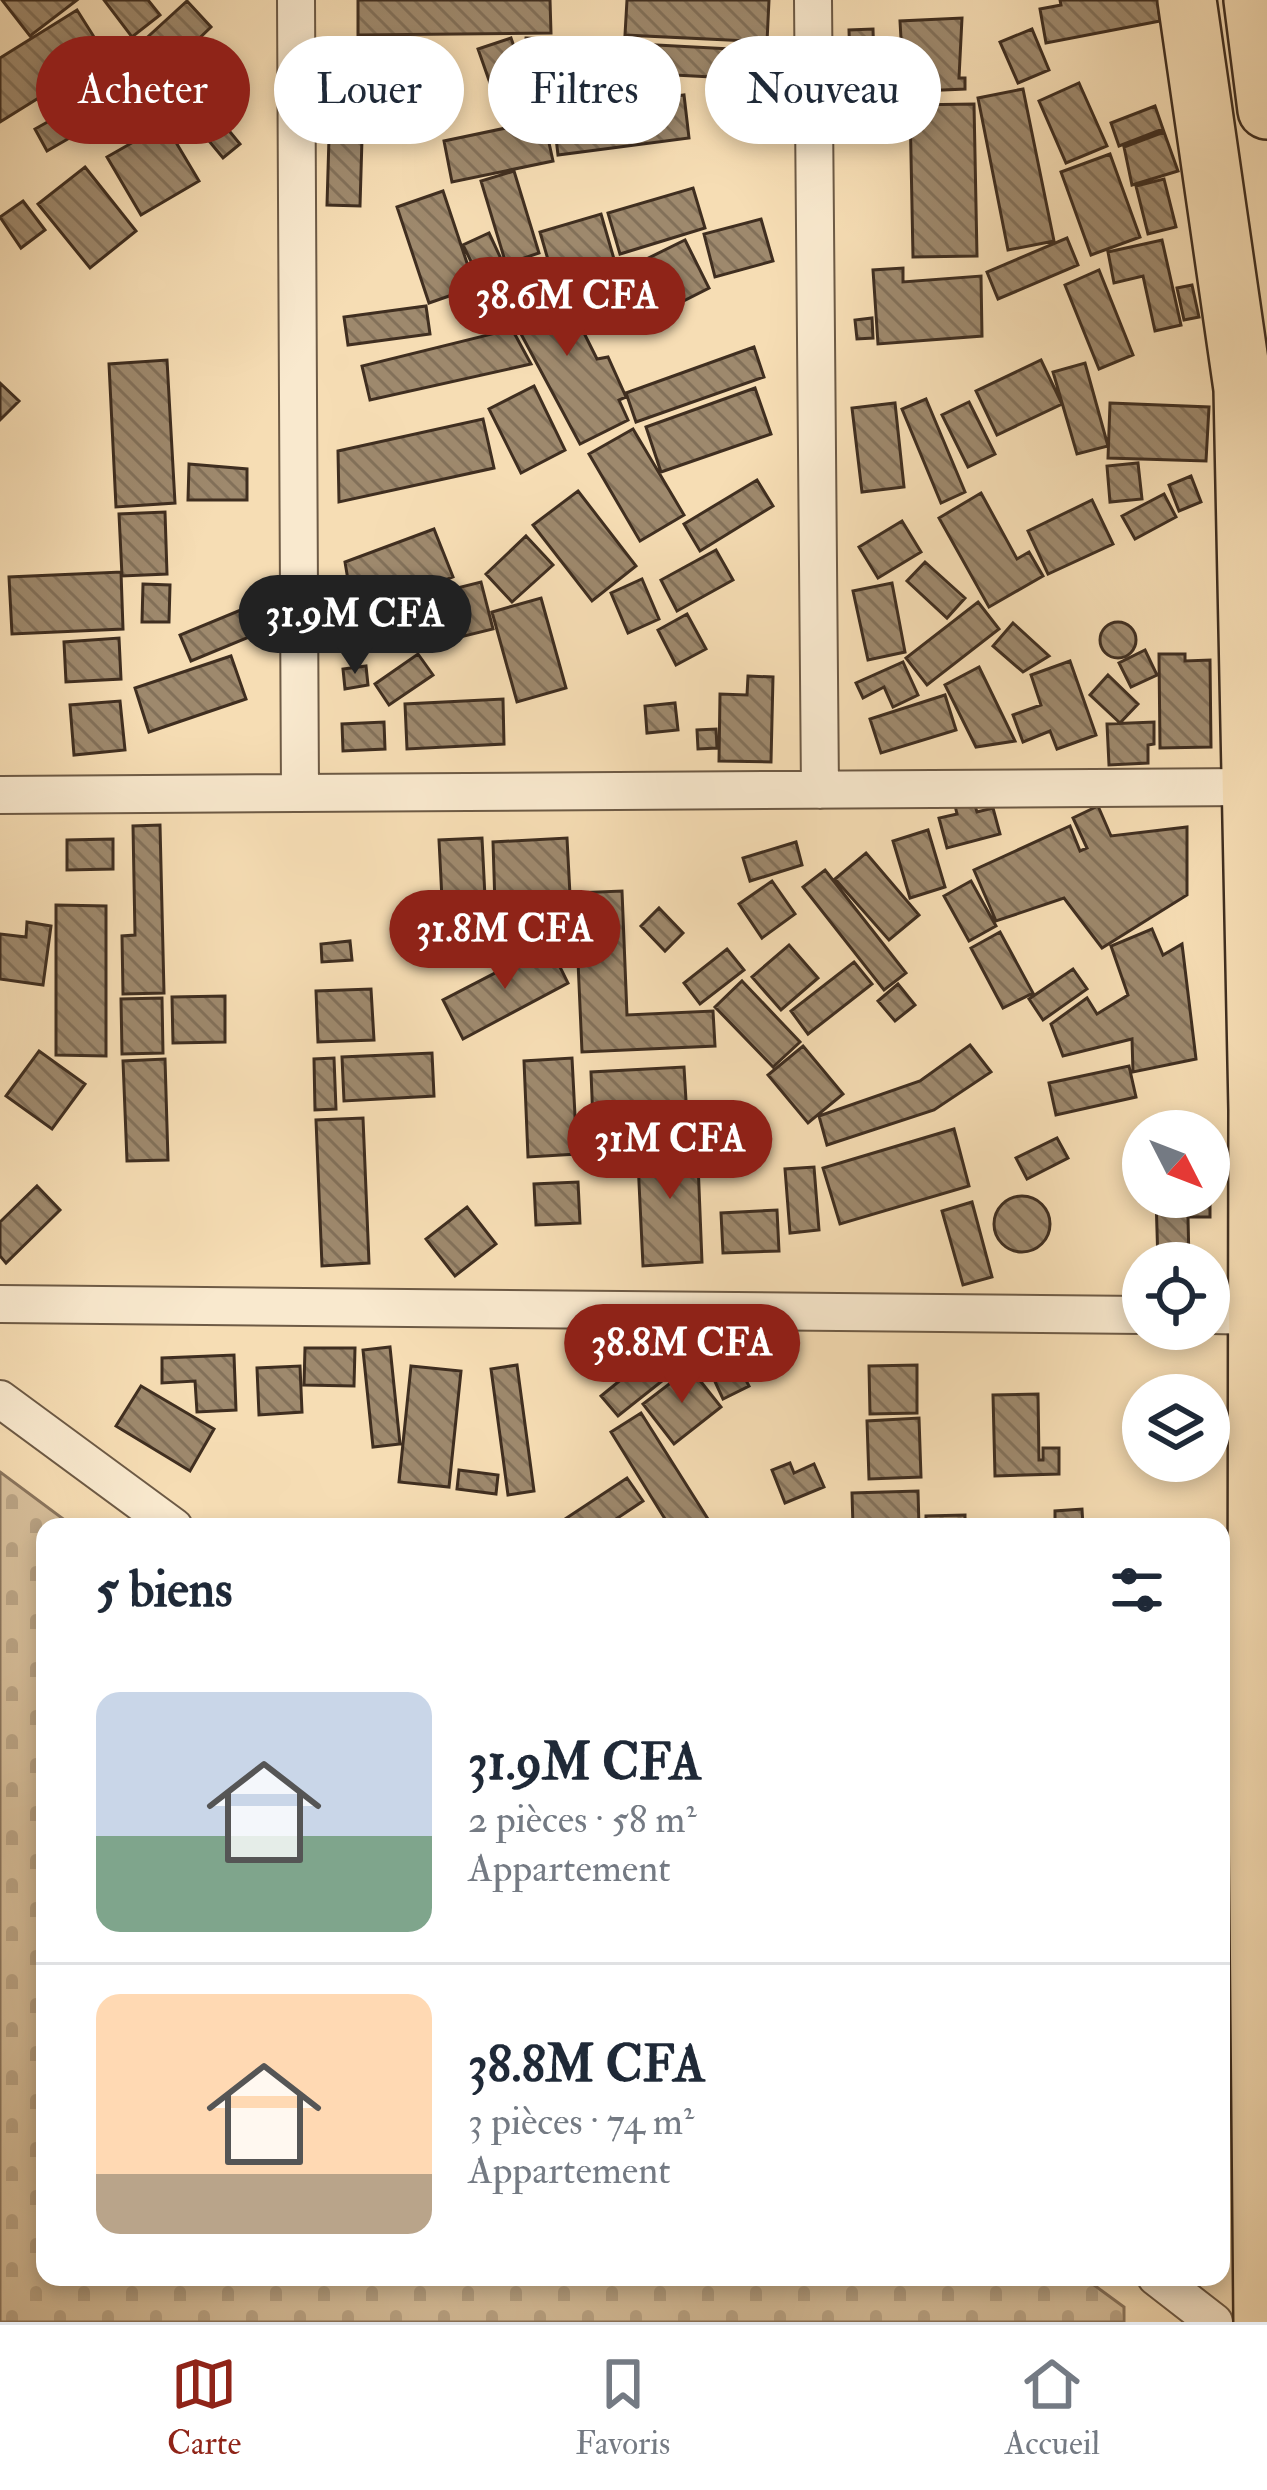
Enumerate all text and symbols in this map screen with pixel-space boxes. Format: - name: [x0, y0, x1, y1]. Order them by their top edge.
- chip: Acheter: [36, 36, 250, 144]
- chip: Louer: [274, 36, 464, 144]
- chip: Filtres: [488, 36, 681, 144]
- chip: Nouveau: [705, 36, 941, 144]
- pin: 38.6M CFA: [430, 257, 704, 359]
- text: 38.6M CFA: [475, 271, 659, 320]
- pin: 31.9M CFA: [218, 575, 492, 677]
- text: 31.9M CFA: [266, 589, 444, 638]
- pin: 31.8M CFA: [368, 890, 642, 992]
- text: 31.8M CFA: [416, 904, 594, 953]
- pin: 31M CFA: [559, 1100, 781, 1202]
- north arrow: [1122, 1110, 1230, 1218]
- map controls: [1122, 1110, 1230, 1482]
- text: 31M CFA: [594, 1114, 746, 1163]
- button: locate: [1122, 1242, 1230, 1350]
- pin: 38.8M CFA: [545, 1304, 819, 1406]
- text: 38.8M CFA: [591, 1318, 773, 1367]
- button: layers: [1122, 1374, 1230, 1482]
- icon: filters: [1104, 1557, 1170, 1623]
- text: 5 biens: [96, 1558, 232, 1622]
- text: 31.9M CFA: [468, 1731, 702, 1795]
- icon: home: [192, 1740, 336, 1884]
- text: 2 pièces · 58 m²: [468, 1795, 696, 1844]
- text: Appartement: [468, 1844, 671, 1893]
- text: 38.8M CFA: [468, 2033, 706, 2097]
- icon: home: [192, 2042, 336, 2186]
- text: 3 pièces · 74 m²: [468, 2097, 694, 2146]
- text: Appartement: [468, 2146, 671, 2195]
- tab: Carte: [167, 2351, 241, 2464]
- tab: Favoris: [575, 2351, 670, 2464]
- tab: Accueil: [1004, 2351, 1100, 2464]

